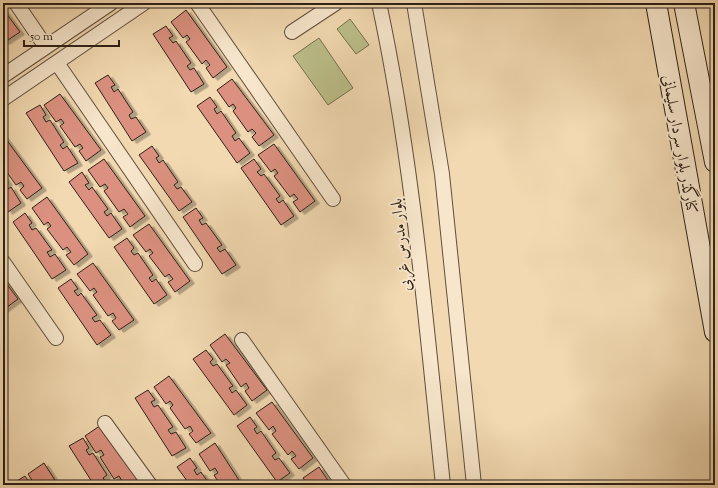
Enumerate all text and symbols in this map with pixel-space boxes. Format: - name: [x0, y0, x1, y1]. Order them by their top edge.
- scale bar: [24, 22, 119, 48]
- text: 50 m: [29, 28, 53, 46]
- street label: کنارگذر بلوار سردار سلیمانی: [655, 73, 704, 216]
- street label: بلوار مدرس غربی: [386, 197, 419, 292]

